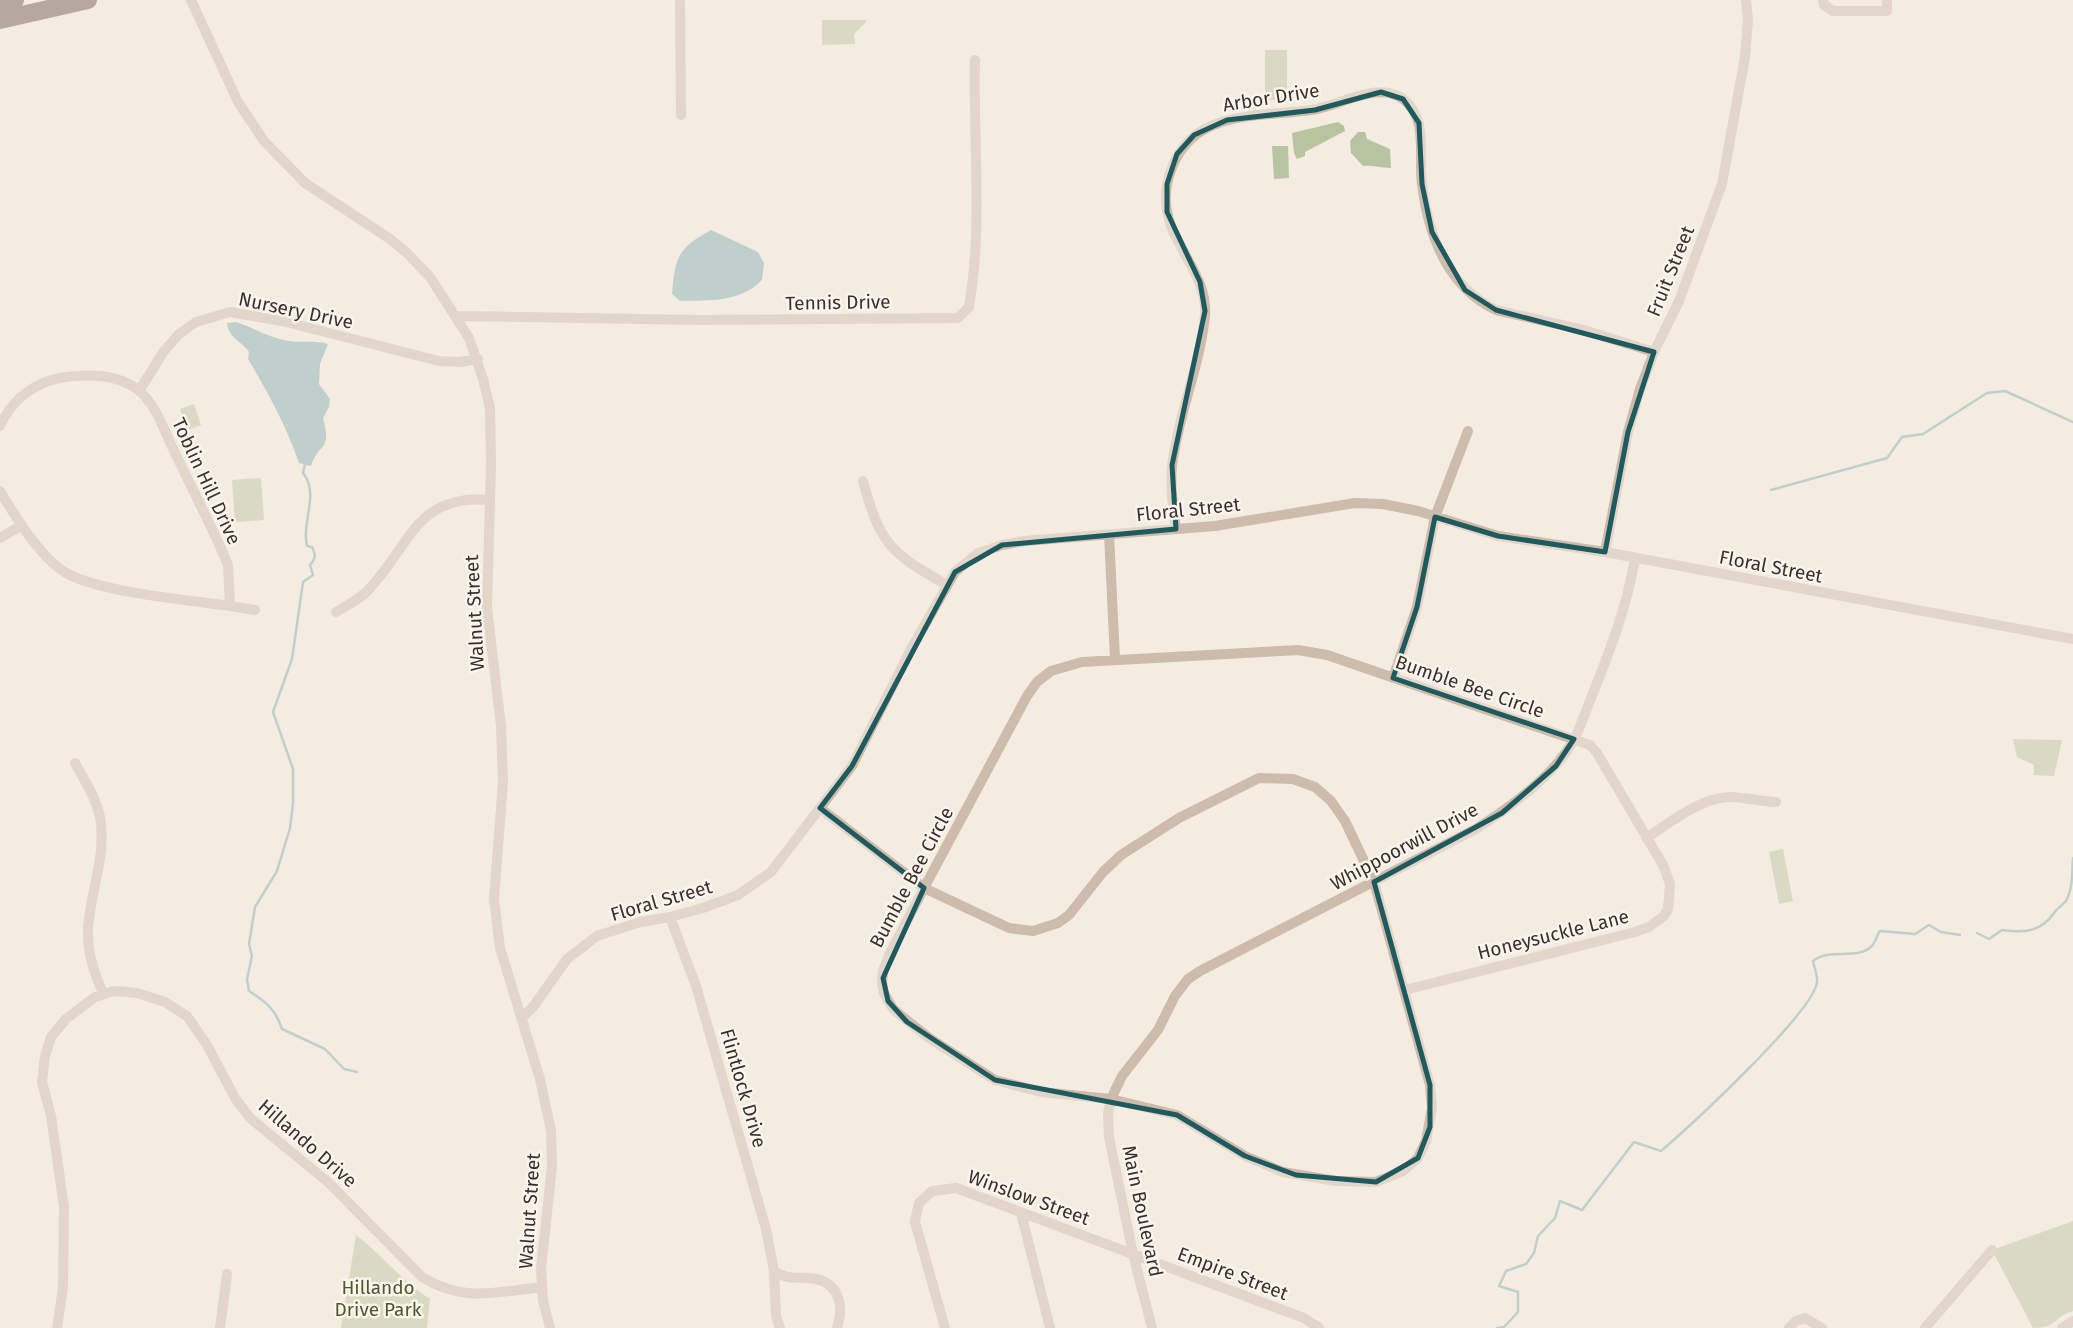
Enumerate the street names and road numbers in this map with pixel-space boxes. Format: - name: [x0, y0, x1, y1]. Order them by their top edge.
- street label: Arbor Drive: [1221, 79, 1321, 116]
- street label: Fruit Street: [1642, 222, 1699, 320]
- street label: Nursery Drive: [236, 287, 355, 334]
- street label: Tennis Drive: [785, 290, 891, 315]
- street label: Toblin Hill Drive: [167, 414, 246, 548]
- street label: Floral Street: [1135, 493, 1241, 526]
- street label: Floral Street: [1717, 545, 1825, 588]
- street label: Walnut Street: [460, 554, 489, 672]
- street label: Bumble Bee Circle: [1392, 650, 1547, 723]
- street label: Whippoorwill Drive: [1326, 798, 1482, 895]
- street label: Bumble Bee Circle: [865, 803, 958, 952]
- street label: Floral Street: [608, 875, 715, 926]
- street label: Honeysuckle Lane: [1475, 905, 1631, 964]
- street label: Flintlock Drive: [716, 1026, 772, 1150]
- street label: Hillando Drive: [254, 1094, 362, 1192]
- street label: Main Boulevard: [1117, 1143, 1168, 1279]
- street label: Walnut Street: [514, 1152, 545, 1270]
- street label: Winslow Street: [965, 1165, 1093, 1230]
- street label: Empire Street: [1174, 1242, 1292, 1305]

